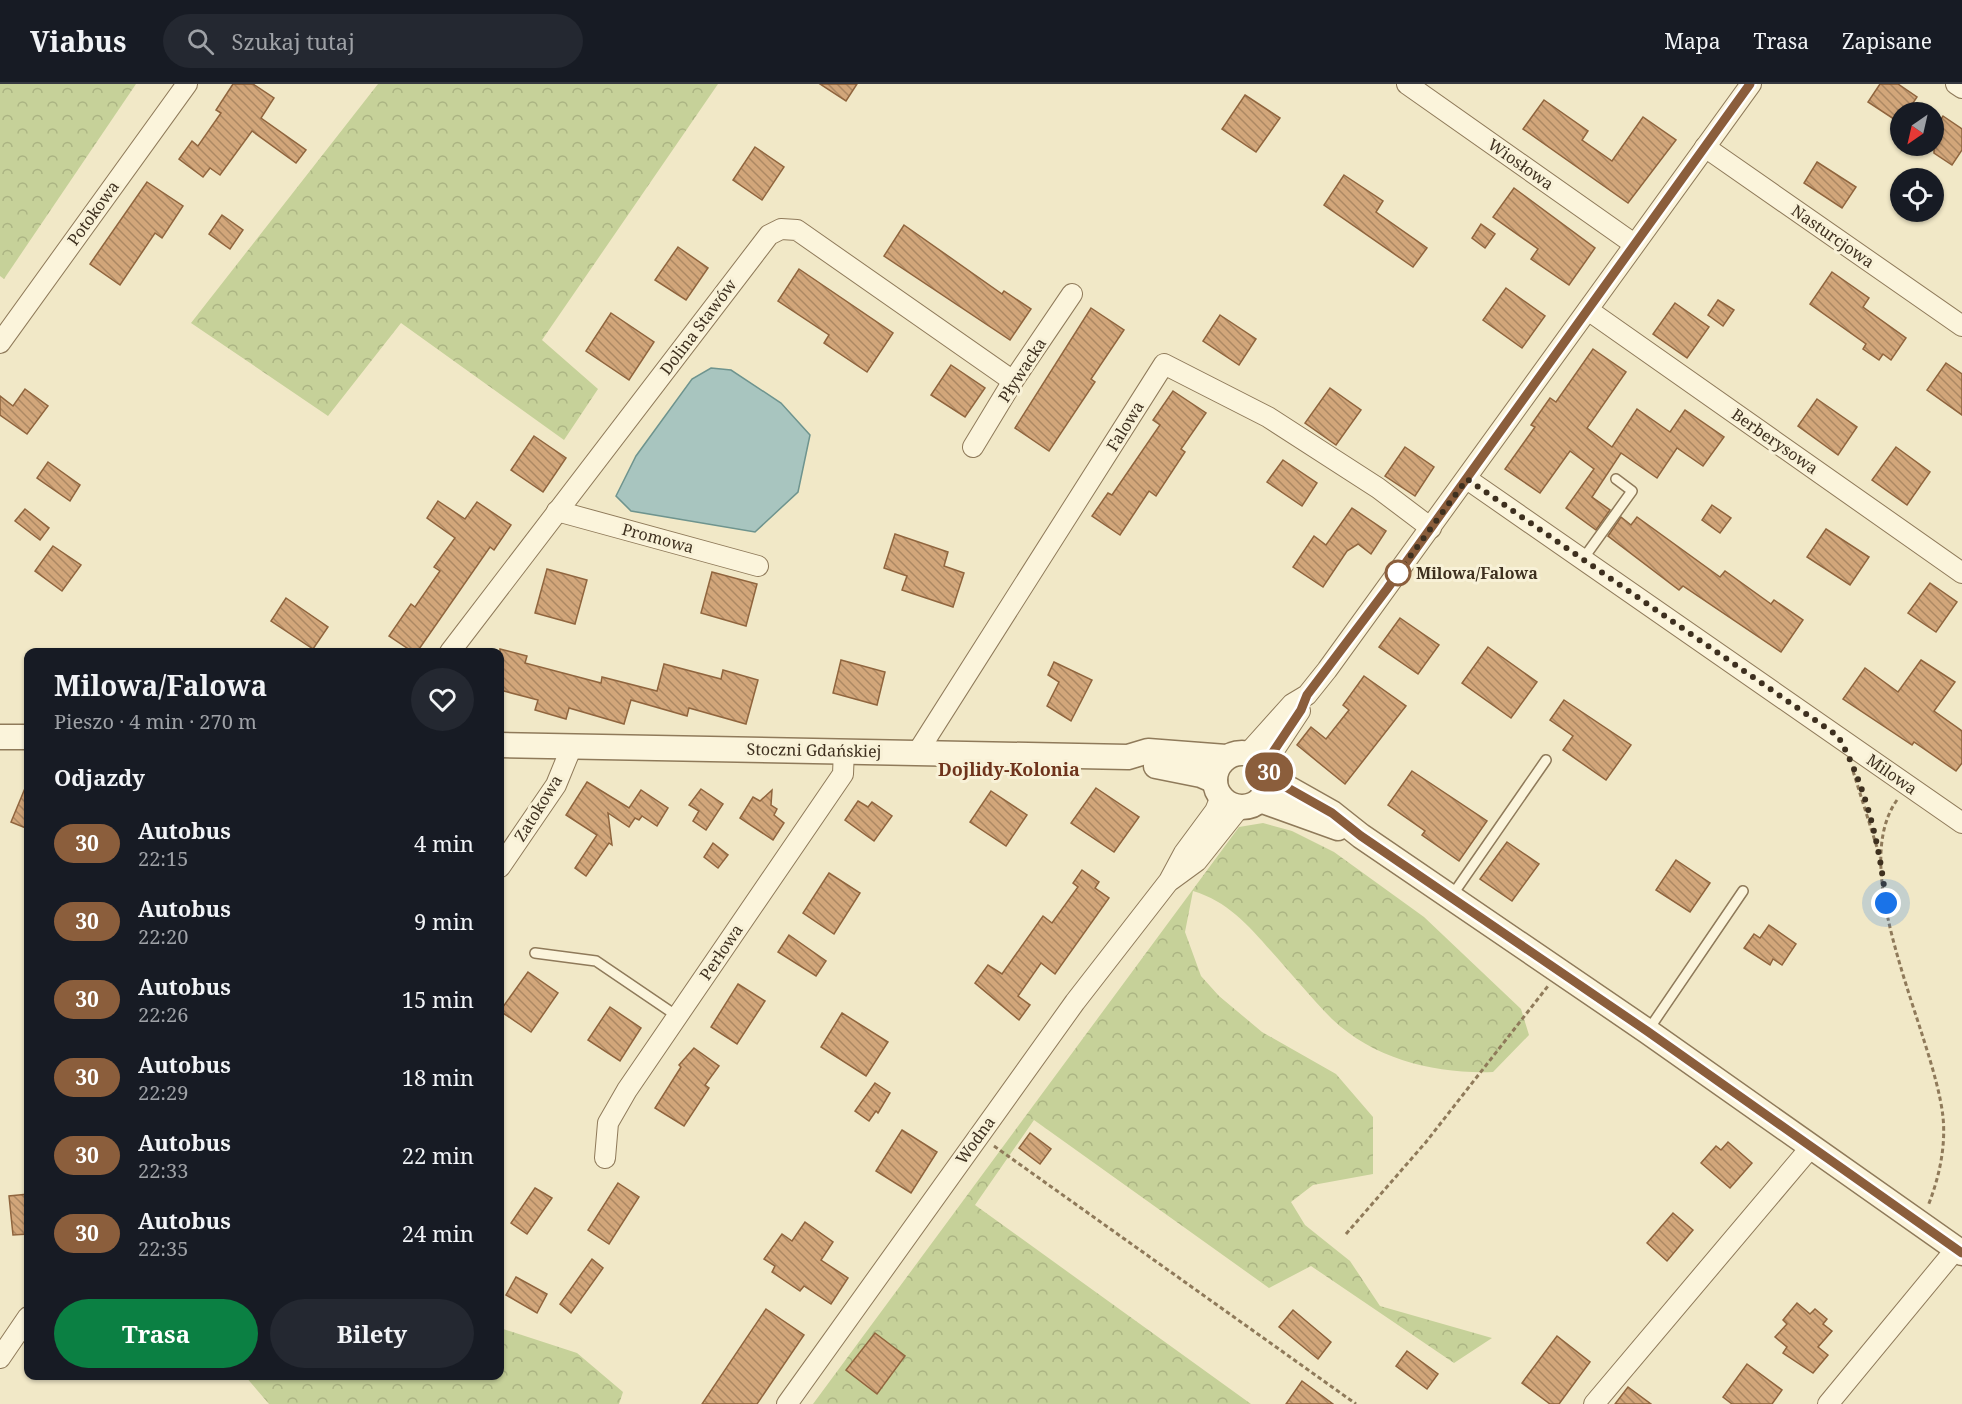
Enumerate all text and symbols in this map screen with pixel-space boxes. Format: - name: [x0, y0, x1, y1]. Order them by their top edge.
- search box: [163, 14, 583, 68]
- text: Viabus: [30, 22, 127, 60]
- icon: search: [184, 25, 217, 58]
- text: Szukaj tutaj: [232, 26, 355, 56]
- text: Mapa: [1664, 27, 1721, 55]
- text: Trasa: [1754, 27, 1809, 55]
- text: Zapisane: [1842, 27, 1932, 55]
- north arrow: [1890, 102, 1944, 156]
- map controls: [1890, 102, 1944, 222]
- street label: Wiosłowa: [1484, 133, 1558, 195]
- button: locate: [1890, 168, 1944, 222]
- street label: Potokowa: [62, 176, 124, 250]
- street label: Nasturcjowa: [1787, 199, 1879, 273]
- street label: Dolina Stawów: [655, 274, 741, 379]
- street label: Pływacka: [993, 333, 1051, 407]
- street label: Falowa: [1101, 397, 1149, 455]
- street label: Berberysowa: [1727, 403, 1823, 479]
- street label: Promowa: [620, 518, 696, 558]
- marker: Milowa/Falowa: [1385, 560, 1411, 586]
- place label: Milowa/Falowa: [1416, 562, 1538, 584]
- text: Milowa/Falowa: [54, 666, 267, 704]
- button: heart: [411, 668, 474, 731]
- text: Pieszo · 4 min · 270 m: [54, 708, 257, 735]
- street label: Stoczni Gdańskiej: [746, 738, 882, 762]
- street label: Milowa: [1862, 749, 1922, 799]
- line badge: 30: [1242, 752, 1296, 792]
- district label: Dojlidy-Kolonia: [938, 757, 1080, 781]
- text: 30: [1257, 758, 1281, 786]
- text: Odjazdy: [54, 762, 145, 792]
- street label: Zatokowa: [509, 771, 567, 845]
- text: Autobus: [138, 815, 231, 845]
- text: 4 min: [414, 828, 474, 858]
- text: 30: [75, 829, 99, 857]
- text: 22:15: [138, 845, 188, 872]
- your location: [1871, 888, 1901, 918]
- text: Autobus: [138, 893, 231, 923]
- text: 9 min: [414, 906, 474, 936]
- text: 30: [75, 907, 99, 935]
- street label: Perłowa: [694, 920, 748, 984]
- text: 22:20: [138, 923, 188, 950]
- text: Autobus: [138, 971, 231, 1001]
- text: 15 min: [402, 984, 474, 1014]
- text: 30: [75, 985, 99, 1013]
- text: 22:26: [138, 1001, 188, 1028]
- text: Autobus: [138, 1049, 231, 1079]
- text: 18 min: [402, 1062, 474, 1092]
- text: 30: [75, 1063, 99, 1091]
- text: 22:29: [138, 1079, 188, 1106]
- street label: Wodna: [950, 1112, 1000, 1168]
- text: Autobus: [138, 1127, 231, 1157]
- text: 22 min: [402, 1140, 474, 1170]
- text: 30: [75, 1141, 99, 1169]
- text: 22:33: [138, 1157, 188, 1184]
- text: Autobus: [138, 1205, 231, 1235]
- text: 24 min: [402, 1218, 474, 1248]
- text: 30: [75, 1219, 99, 1247]
- text: 22:35: [138, 1235, 188, 1262]
- button: Trasa: [54, 1299, 258, 1368]
- button: Bilety: [270, 1299, 474, 1368]

